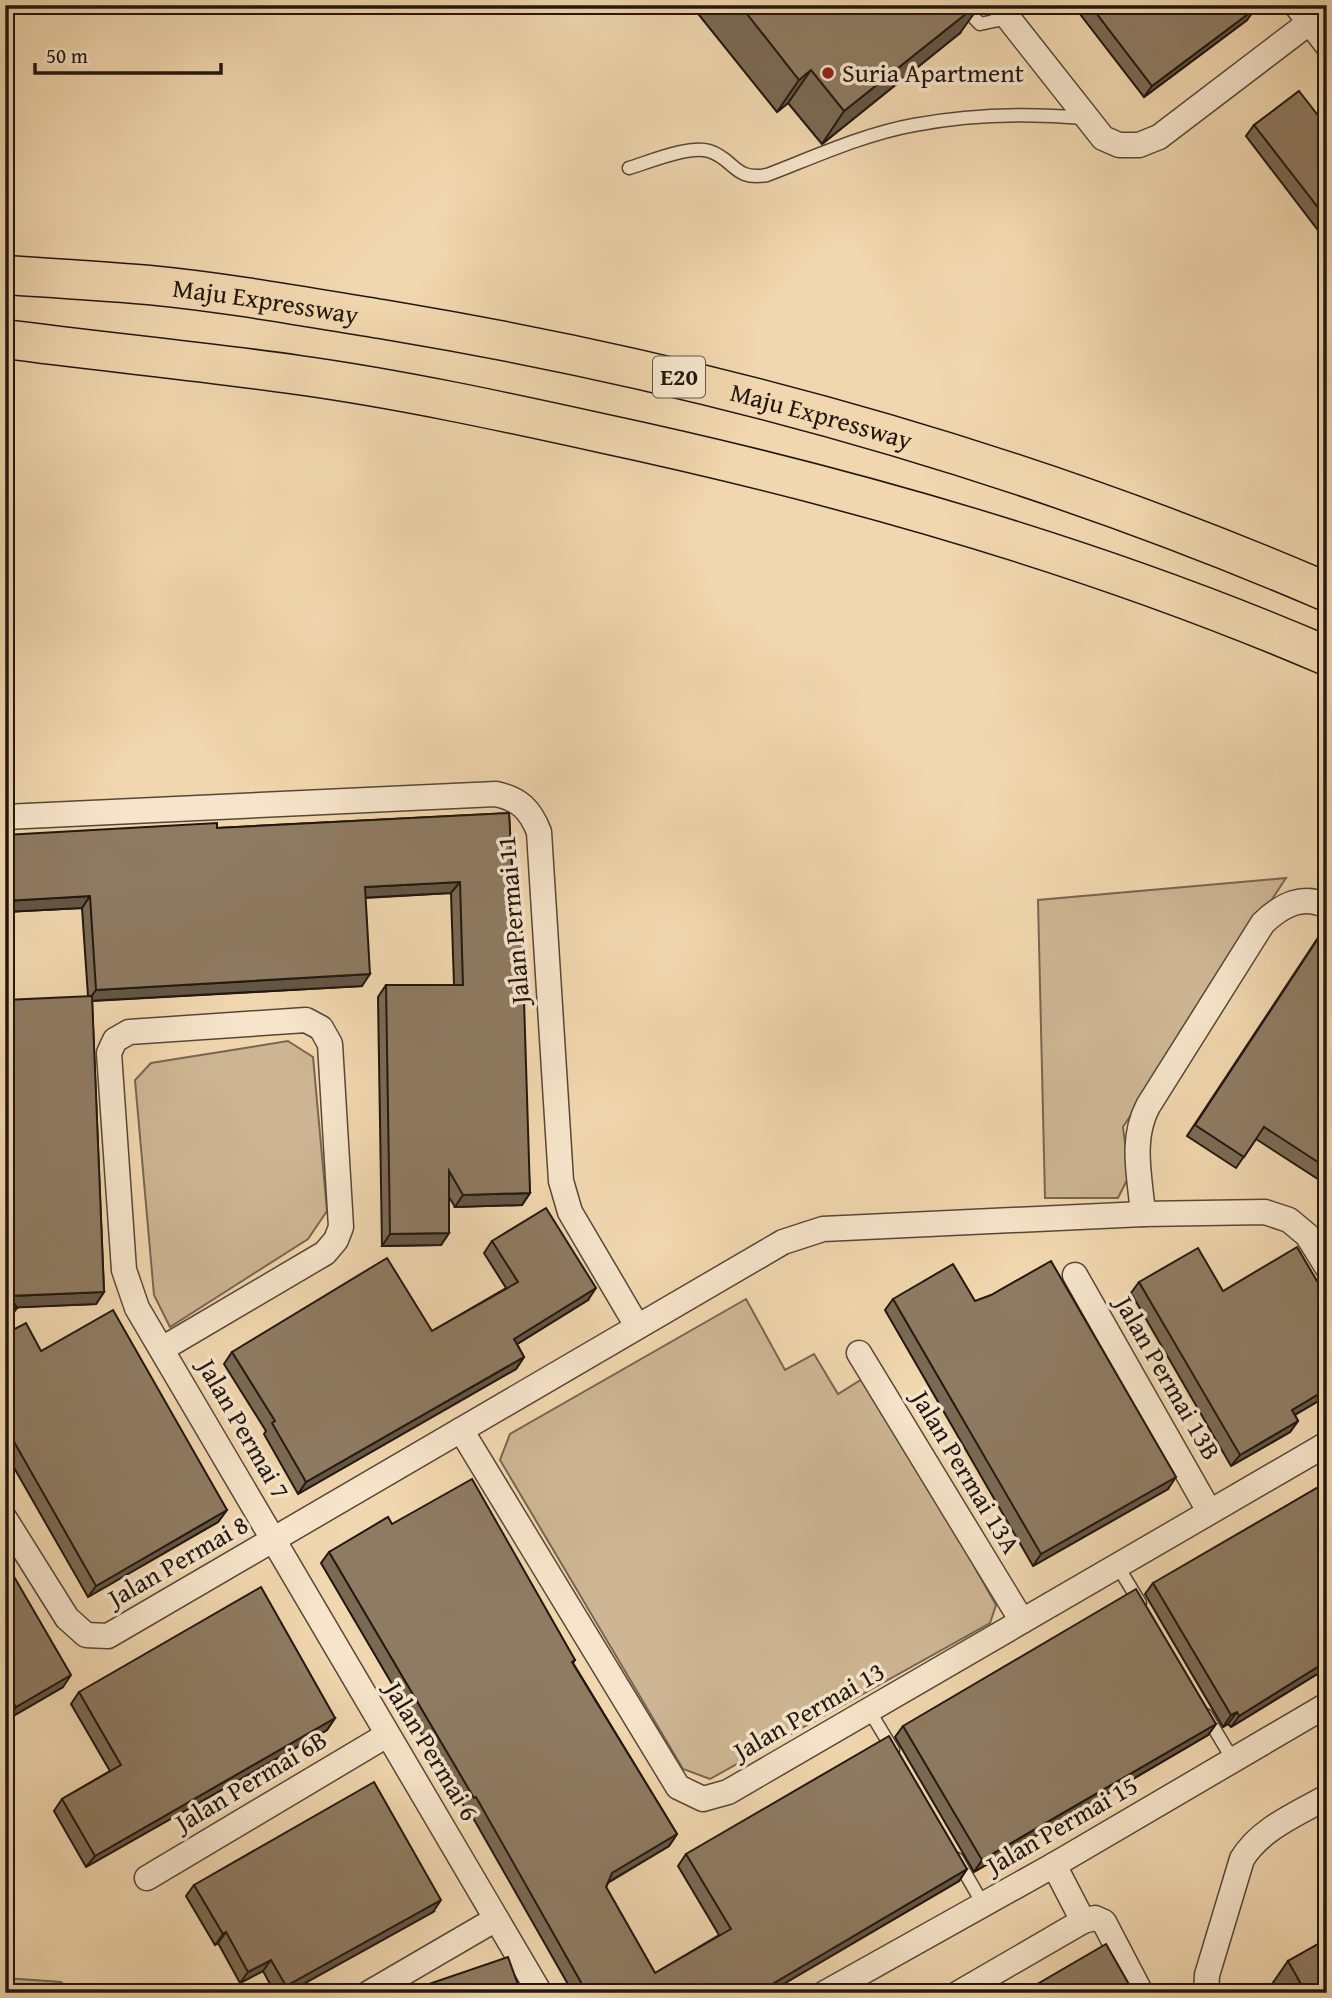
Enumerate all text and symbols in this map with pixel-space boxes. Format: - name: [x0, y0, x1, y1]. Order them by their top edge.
- scale bar: [35, 32, 220, 76]
- text: 50 m: [46, 40, 88, 71]
- place label: Suria Apartment: [842, 53, 1024, 92]
- marker: Suria Apartment: [820, 65, 836, 81]
- street label: Maju Expressway: [171, 268, 361, 334]
- road number: E20: [653, 356, 705, 398]
- street label: Maju Expressway: [726, 372, 917, 459]
- street label: Jalan Permai 11: [486, 834, 540, 1009]
- street label: Jalan Permai 13B: [1104, 1286, 1231, 1467]
- street label: Jalan Permai 7: [187, 1349, 300, 1506]
- street label: Jalan Permai 13A: [901, 1380, 1031, 1561]
- street label: Jalan Permai 8: [98, 1505, 255, 1618]
- street label: Jalan Permai 13: [723, 1651, 892, 1771]
- street label: Jalan Permai 6: [374, 1671, 489, 1828]
- street label: Jalan Permai 6B: [165, 1720, 334, 1843]
- street label: Jalan Permai 15: [976, 1765, 1145, 1885]

